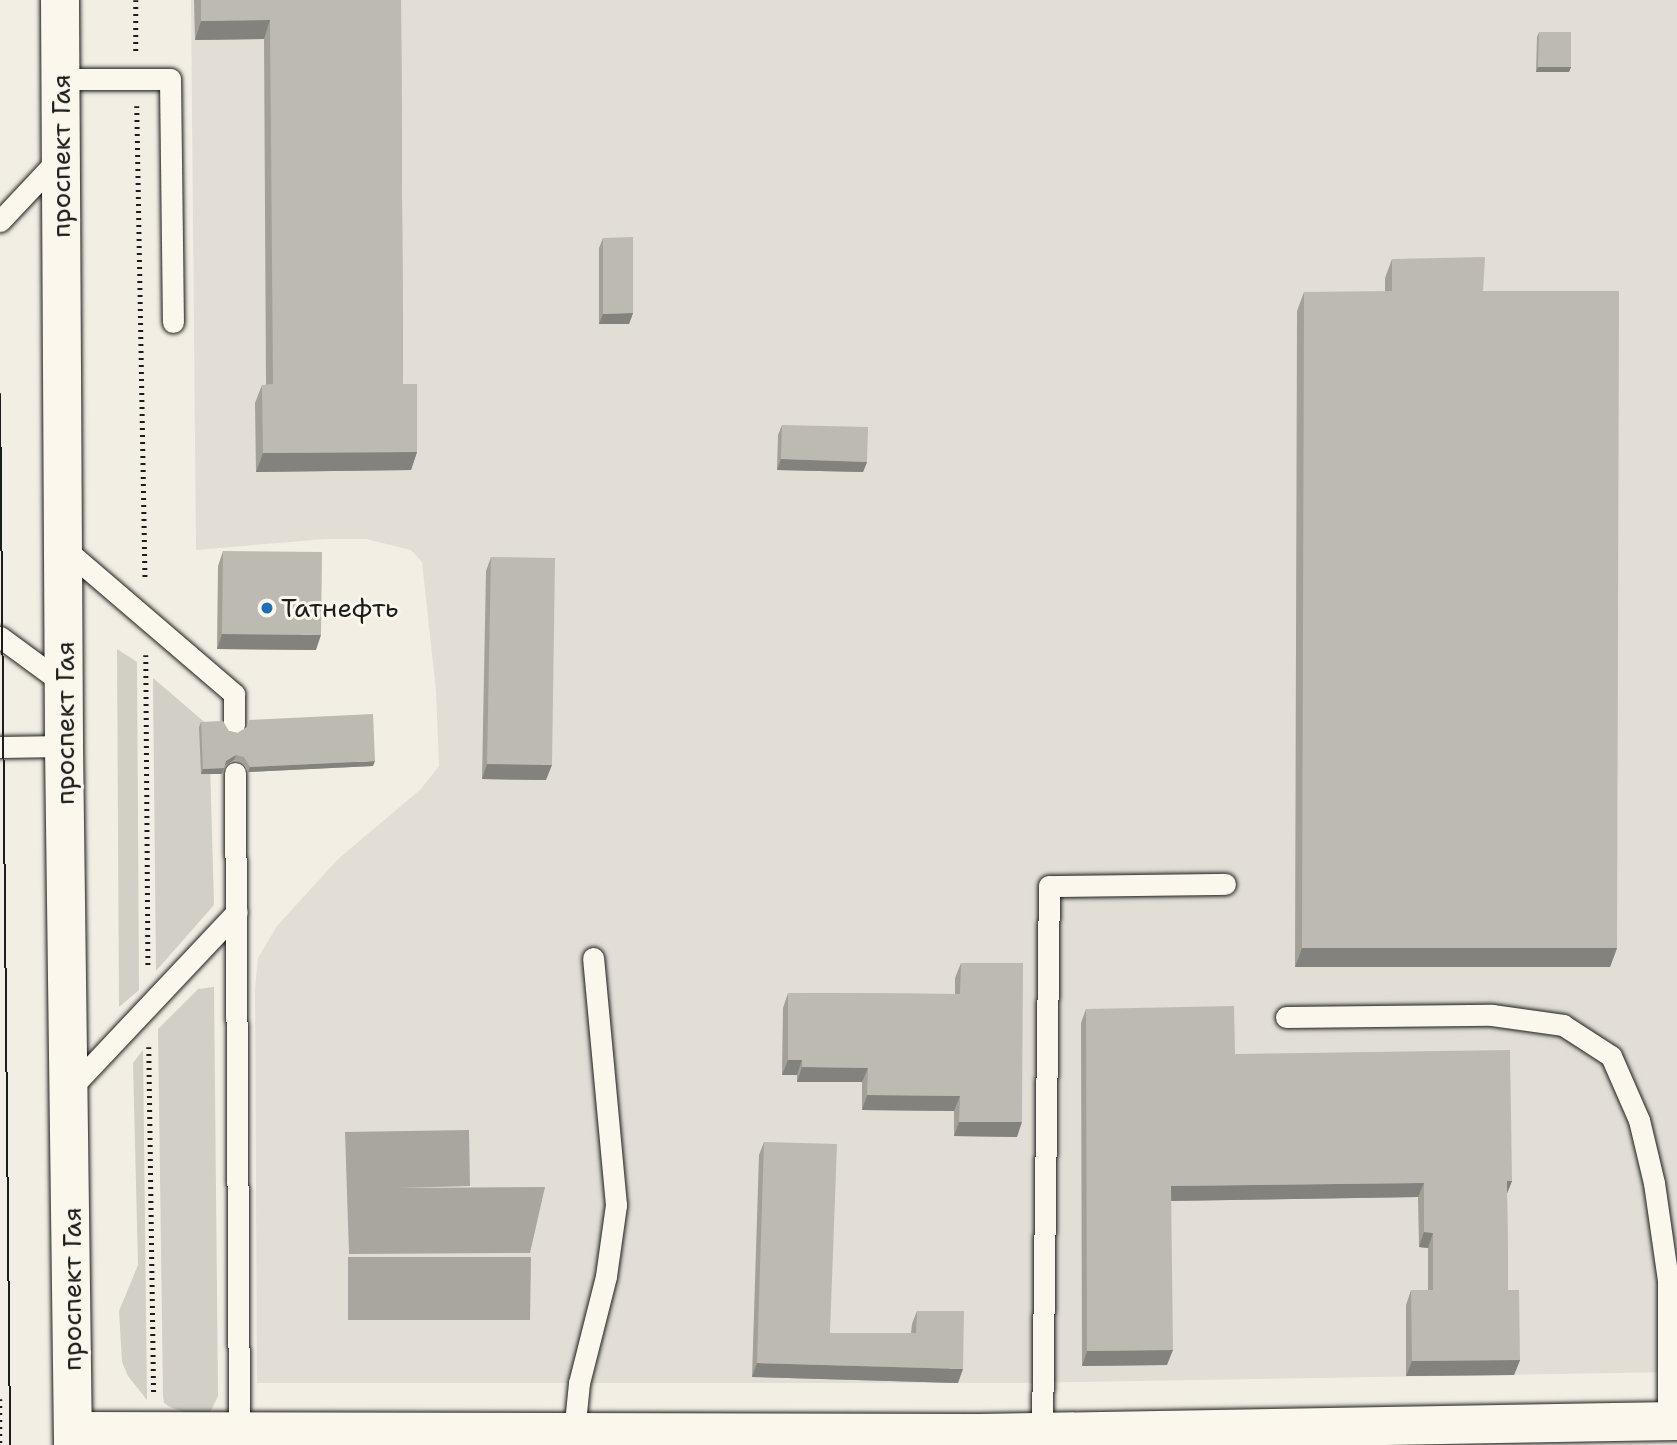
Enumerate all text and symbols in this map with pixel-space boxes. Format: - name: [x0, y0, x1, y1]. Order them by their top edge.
- street label: проспект Гая: [45, 74, 77, 238]
- place label: Татнефть: [281, 592, 398, 624]
- marker: Татнефть: [259, 600, 275, 616]
- street label: проспект Гая: [49, 641, 81, 805]
- street label: проспект Гая: [56, 1207, 88, 1371]

